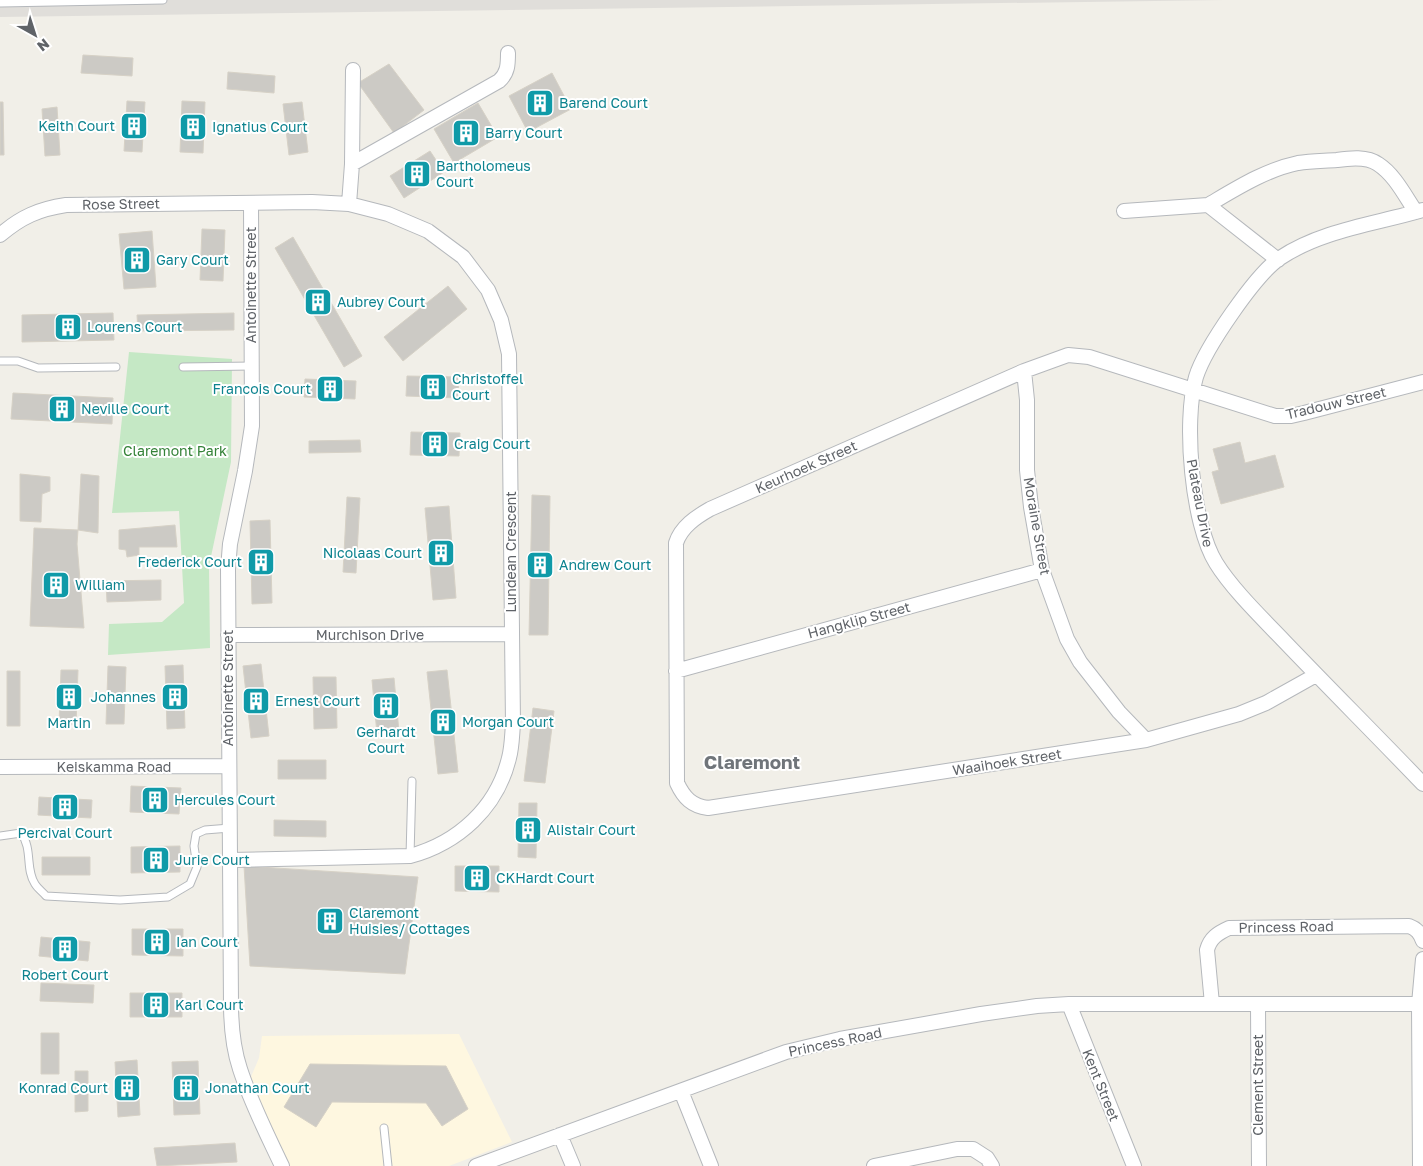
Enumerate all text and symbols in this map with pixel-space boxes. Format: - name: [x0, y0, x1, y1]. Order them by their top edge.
- north arrow: [10, 10, 60, 60]
- text: N: [34, 36, 53, 55]
- building icon: Barend Court: [525, 88, 555, 118]
- place label: Barend Court: [559, 94, 648, 111]
- building icon: Keith Court: [119, 111, 149, 141]
- building icon: Ignatius Court: [178, 112, 208, 142]
- place label: Keith Court: [38, 117, 115, 134]
- place label: Ignatius Court: [212, 118, 308, 135]
- building icon: Barry Court: [451, 118, 481, 148]
- place label: Barry Court: [485, 124, 563, 141]
- place label: Bartholomeus Court: [436, 157, 531, 190]
- building icon: Bartholomeus Court: [402, 159, 432, 189]
- street label: Rose Street: [82, 194, 160, 213]
- street label: Antoinette Street: [242, 227, 259, 343]
- building icon: Gary Court: [122, 245, 152, 275]
- place label: Gary Court: [156, 251, 229, 268]
- building icon: Aubrey Court: [303, 287, 333, 317]
- place label: Aubrey Court: [337, 293, 425, 310]
- building icon: Lourens Court: [53, 312, 83, 342]
- place label: Lourens Court: [87, 318, 182, 335]
- place label: Christoffel Court: [452, 370, 523, 403]
- building icon: Christoffel Court: [418, 372, 448, 402]
- building icon: Francois Court: [315, 374, 345, 404]
- place label: Francois Court: [212, 380, 311, 397]
- street label: Tradouw Street: [1284, 383, 1388, 422]
- building icon: Neville Court: [47, 394, 77, 424]
- place label: Neville Court: [81, 400, 169, 417]
- building icon: Craig Court: [420, 429, 450, 459]
- place label: Craig Court: [454, 435, 530, 452]
- street label: Keurhoek Street: [752, 437, 859, 497]
- park label: Claremont Park: [123, 442, 227, 459]
- street label: Plateau Drive: [1184, 457, 1217, 549]
- street label: Moraine Street: [1021, 476, 1054, 576]
- street label: Lundean Crescent: [502, 491, 519, 613]
- building icon: Nicolaas Court: [426, 538, 456, 568]
- place label: Nicolaas Court: [323, 544, 422, 561]
- building icon: Frederick Court: [246, 547, 276, 577]
- building icon: Andrew Court: [525, 550, 555, 580]
- place label: Frederick Court: [138, 553, 242, 570]
- place label: Andrew Court: [559, 556, 651, 573]
- building icon: William: [41, 570, 71, 600]
- place label: William: [75, 576, 125, 593]
- street label: Hangklip Street: [806, 598, 912, 641]
- street label: Murchison Drive: [316, 626, 424, 643]
- street label: Antoinette Street: [219, 630, 236, 746]
- building icon: Martin: [54, 682, 84, 712]
- building icon: Johannes: [160, 682, 190, 712]
- building icon: Ernest Court: [241, 686, 271, 716]
- place label: Johannes: [91, 688, 156, 705]
- building icon: Gerhardt Court: [371, 691, 401, 721]
- place label: Ernest Court: [275, 692, 360, 709]
- building icon: Morgan Court: [428, 707, 458, 737]
- place label: Morgan Court: [462, 713, 554, 730]
- place label: Martin: [47, 714, 91, 731]
- place label: Gerhardt Court: [356, 723, 416, 756]
- street label: Waaihoek Street: [951, 744, 1063, 779]
- district label: Claremont: [704, 750, 801, 773]
- street label: Keiskamma Road: [57, 758, 171, 775]
- building icon: Hercules Court: [140, 785, 170, 815]
- place label: Hercules Court: [174, 791, 275, 808]
- building icon: Percival Court: [50, 792, 80, 822]
- building icon: Alistair Court: [513, 815, 543, 845]
- place label: Alistair Court: [547, 821, 636, 838]
- place label: Percival Court: [18, 824, 112, 841]
- building icon: Jurie Court: [141, 845, 171, 875]
- place label: Jurie Court: [175, 851, 250, 868]
- building icon: CKHardt Court: [462, 863, 492, 893]
- place label: CKHardt Court: [496, 869, 595, 886]
- place label: Claremont Huisies/ Cottages: [349, 904, 470, 937]
- building icon: Claremont Huisies/ Cottages: [315, 906, 345, 936]
- street label: Princess Road: [1238, 917, 1334, 936]
- building icon: Ian Court: [142, 927, 172, 957]
- place label: Ian Court: [176, 933, 238, 950]
- building icon: Robert Court: [50, 934, 80, 964]
- place label: Robert Court: [21, 966, 109, 983]
- building icon: Karl Court: [141, 990, 171, 1020]
- place label: Karl Court: [175, 996, 244, 1013]
- street label: Princess Road: [786, 1023, 883, 1060]
- street label: Clement Street: [1249, 1034, 1266, 1136]
- street label: Kent Street: [1079, 1046, 1124, 1123]
- building icon: Konrad Court: [112, 1073, 142, 1103]
- building icon: Jonathan Court: [171, 1073, 201, 1103]
- place label: Konrad Court: [19, 1079, 108, 1096]
- place label: Jonathan Court: [205, 1079, 310, 1096]

